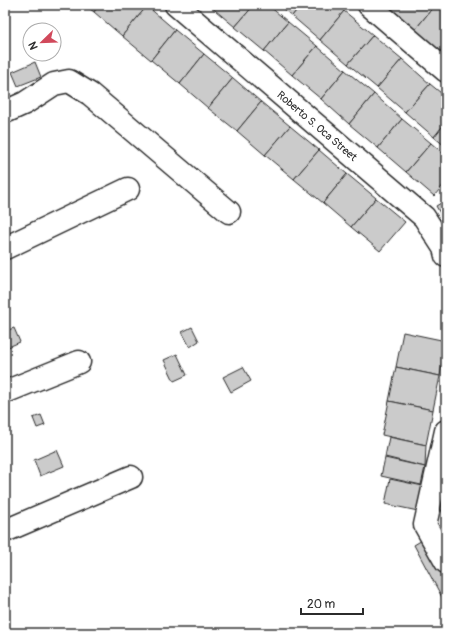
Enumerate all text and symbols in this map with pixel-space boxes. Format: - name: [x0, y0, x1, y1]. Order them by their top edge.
- north arrow: [22, 22, 62, 62]
- text: N: [26, 39, 41, 52]
- street label: Roberto S. Oca Street: [275, 88, 360, 164]
- scale bar: [301, 590, 363, 616]
- text: 20 m: [307, 597, 336, 612]

